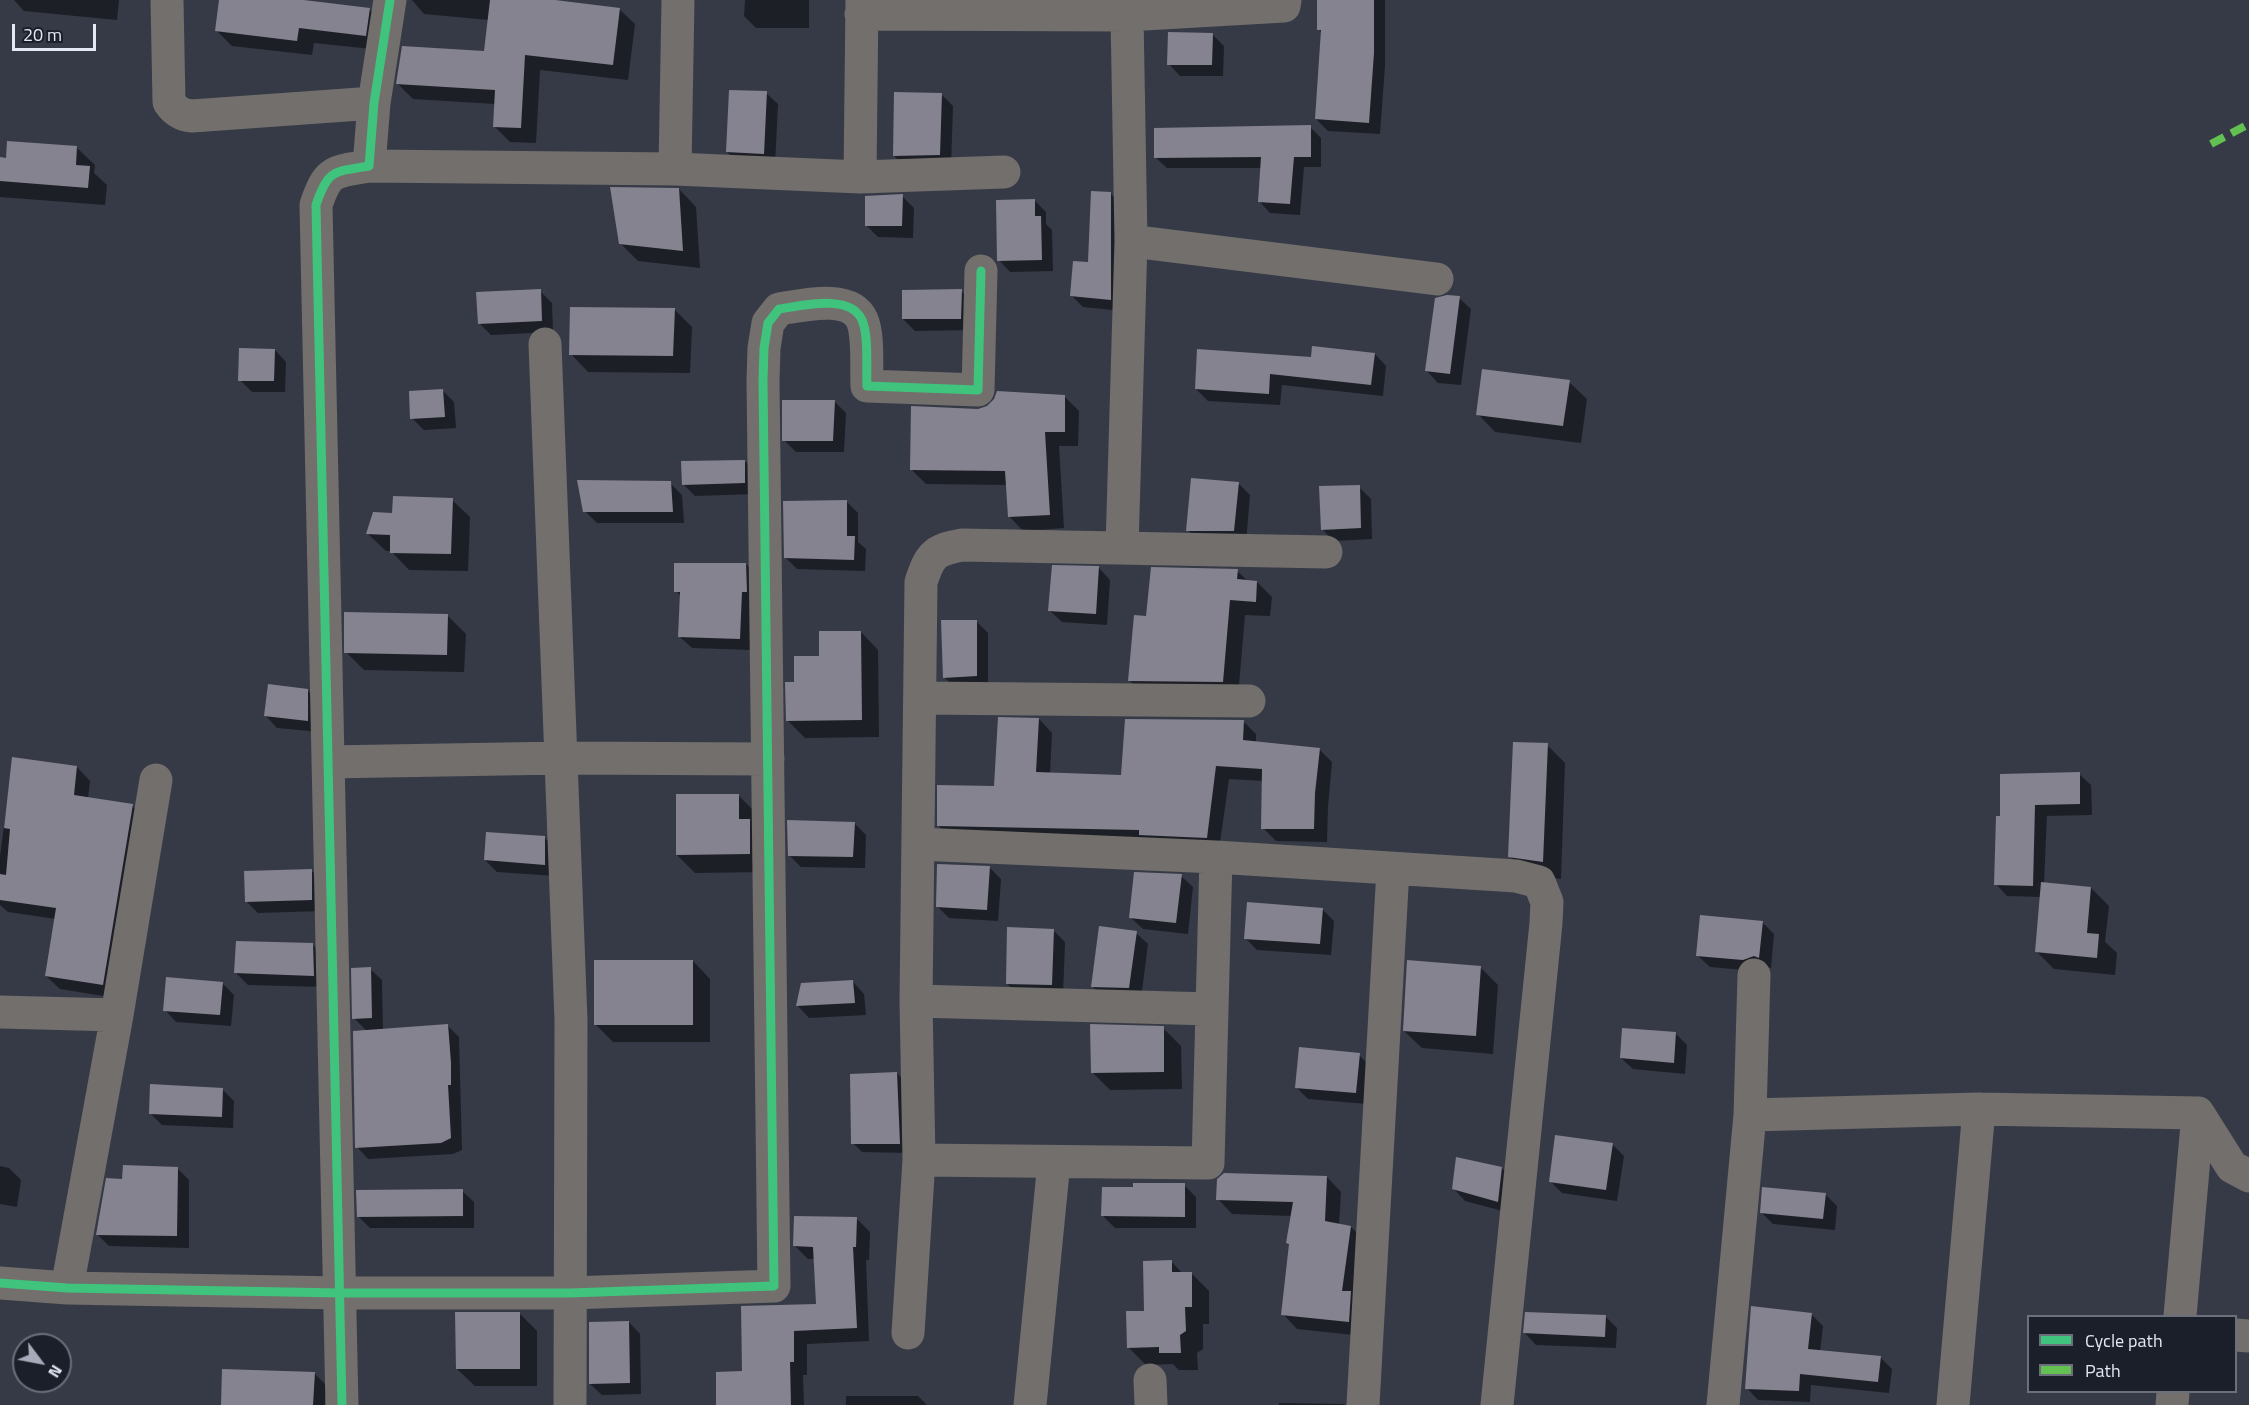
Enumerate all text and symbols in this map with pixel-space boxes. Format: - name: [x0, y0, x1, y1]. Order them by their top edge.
- scale bar: [15, 12, 99, 50]
- text: 20 m: [23, 21, 62, 48]
- legend: [2027, 1315, 2237, 1393]
- text: Cycle path: [2085, 1327, 2163, 1354]
- north arrow: [12, 1333, 72, 1393]
- text: Path: [2085, 1357, 2121, 1384]
- text: N: [42, 1360, 69, 1383]

